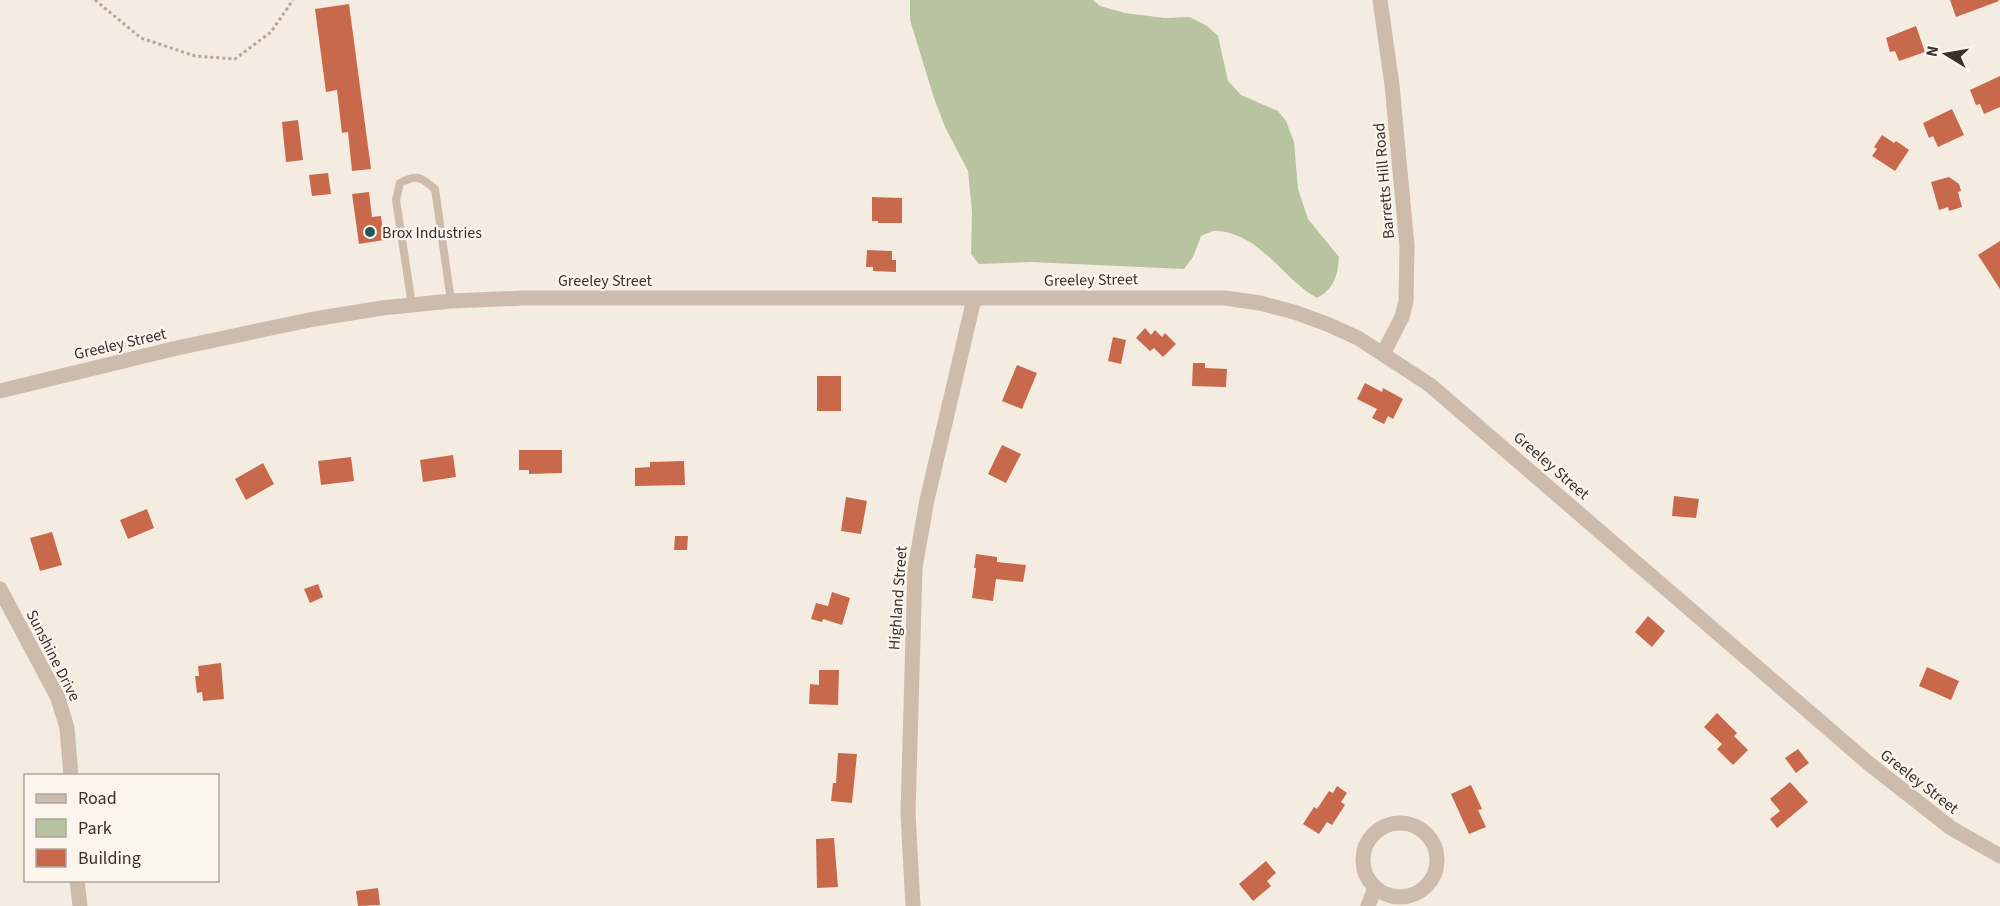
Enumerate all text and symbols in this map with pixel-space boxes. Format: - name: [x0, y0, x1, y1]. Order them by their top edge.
- north arrow: [1916, 24, 1976, 84]
- text: N: [1920, 44, 1944, 59]
- street label: Barretts Hill Road: [1368, 122, 1400, 240]
- place label: Brox Industries: [382, 222, 482, 244]
- marker: Brox Industries: [363, 225, 377, 239]
- street label: Greeley Street: [1044, 268, 1139, 292]
- street label: Greeley Street: [558, 270, 653, 292]
- street label: Greeley Street: [72, 323, 169, 365]
- street label: Greeley Street: [1509, 427, 1594, 505]
- street label: Highland Street: [883, 545, 913, 651]
- street label: Sunshine Drive: [21, 606, 86, 705]
- street label: Greeley Street: [1876, 744, 1964, 820]
- legend: [24, 774, 219, 882]
- text: Road: [78, 786, 117, 811]
- text: Park: [78, 816, 112, 841]
- text: Building: [78, 846, 141, 871]

